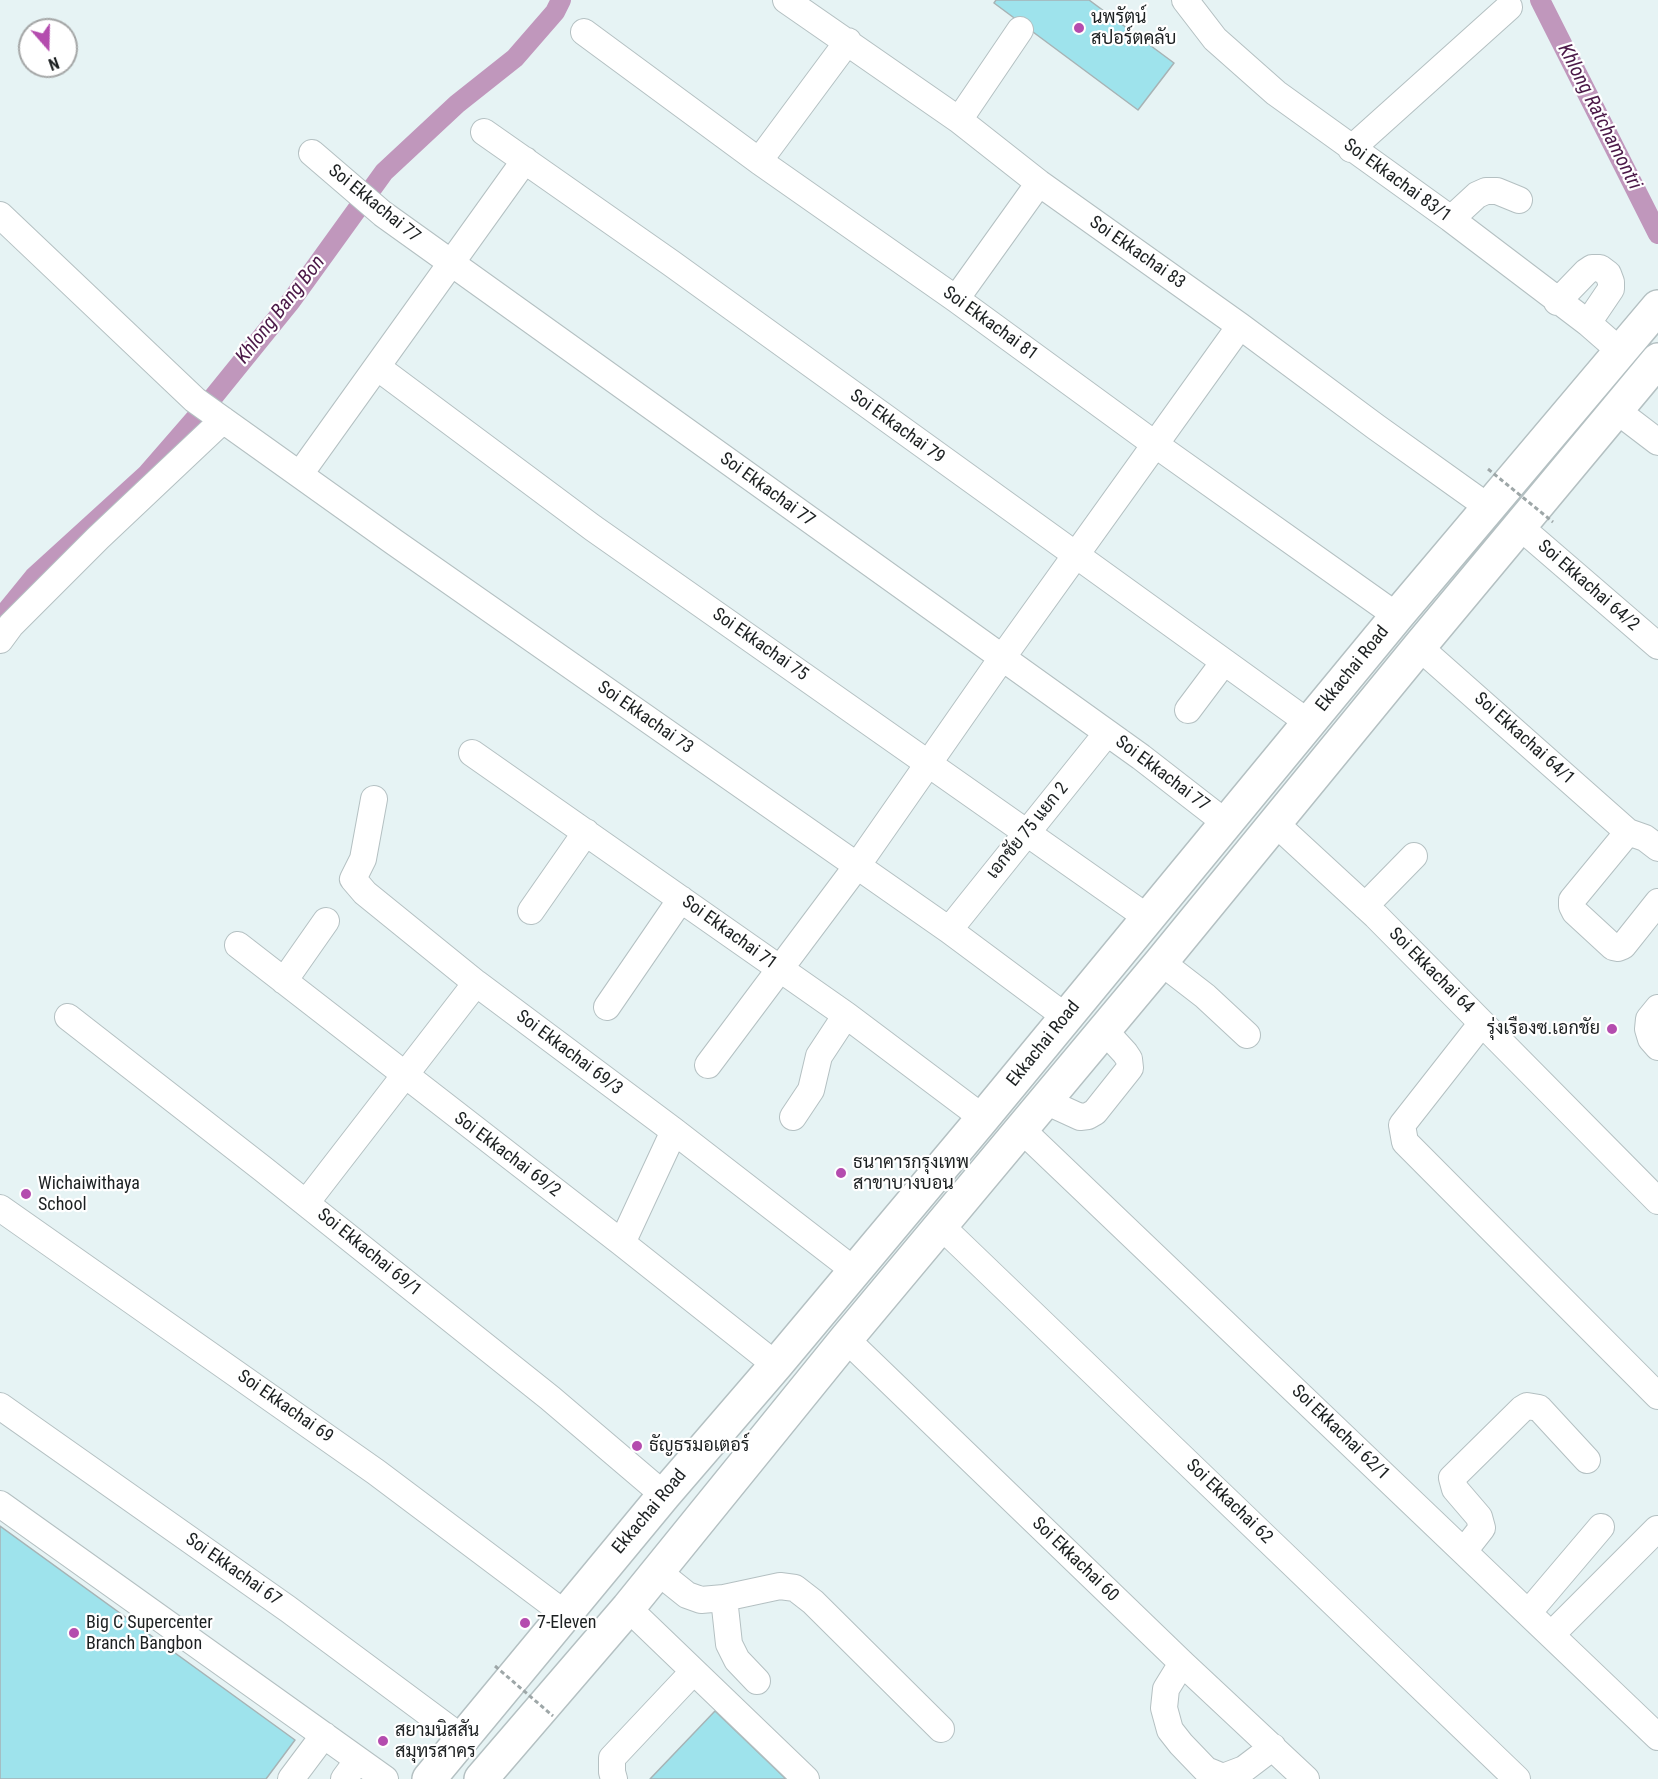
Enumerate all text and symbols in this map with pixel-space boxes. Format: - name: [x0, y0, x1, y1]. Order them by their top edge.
- place label: นพรัตน์ สปอร์ตคลับ: [1091, 7, 1176, 50]
- north arrow: [18, 18, 78, 78]
- marker: นพรัตน์ สปอร์ตคลับ: [1072, 21, 1086, 35]
- water label: Khlong Ratchamontri: [1552, 40, 1646, 194]
- text: N: [46, 53, 62, 74]
- street label: Soi Ekkachai 83/1: [1339, 135, 1455, 227]
- street label: Soi Ekkachai 77: [324, 160, 424, 248]
- street label: Soi Ekkachai 83: [1085, 212, 1189, 294]
- water label: Khlong Bang Bon: [231, 251, 331, 369]
- street label: Soi Ekkachai 81: [938, 282, 1042, 366]
- street label: Soi Ekkachai 79: [845, 385, 949, 469]
- street label: Soi Ekkachai 77: [715, 448, 819, 532]
- street label: Soi Ekkachai 64/2: [1533, 536, 1643, 636]
- street label: Soi Ekkachai 75: [708, 604, 812, 686]
- street label: Ekkachai Road: [1312, 622, 1394, 716]
- street label: Soi Ekkachai 73: [593, 677, 697, 759]
- street label: Soi Ekkachai 64/1: [1469, 688, 1579, 790]
- street label: Soi Ekkachai 77: [1111, 732, 1213, 816]
- street label: เอกชัย 75 แยก 2: [983, 778, 1073, 884]
- street label: Soi Ekkachai 71: [677, 891, 781, 975]
- street label: Soi Ekkachai 64: [1384, 924, 1478, 1018]
- street label: Ekkachai Road: [1003, 997, 1085, 1091]
- street label: Soi Ekkachai 69/3: [512, 1006, 626, 1100]
- place label: รุ่งเรืองซ.เอกชัย: [1487, 1018, 1600, 1040]
- marker: รุ่งเรืองซ.เอกชัย: [1605, 1022, 1619, 1036]
- street label: Soi Ekkachai 69/2: [450, 1108, 564, 1202]
- place label: ธนาคารกรุงเทพ สาขาบางบอน: [853, 1152, 969, 1194]
- marker: ธนาคารกรุงเทพ สาขาบางบอน: [834, 1166, 848, 1180]
- place label: Wichaiwithaya School: [38, 1173, 140, 1216]
- marker: Wichaiwithaya School: [19, 1187, 33, 1201]
- street label: Soi Ekkachai 69/1: [313, 1204, 425, 1302]
- street label: Soi Ekkachai 69: [233, 1366, 337, 1448]
- street label: Soi Ekkachai 62/1: [1287, 1381, 1393, 1485]
- place label: ธัญธรมอเตอร์: [649, 1435, 750, 1457]
- marker: ธัญธรมอเตอร์: [630, 1439, 644, 1453]
- street label: Soi Ekkachai 62: [1181, 1455, 1277, 1549]
- street label: Ekkachai Road: [608, 1465, 692, 1559]
- street label: Soi Ekkachai 60: [1027, 1513, 1123, 1607]
- street label: Soi Ekkachai 67: [181, 1529, 285, 1611]
- place label: Big C Supercenter Branch Bangbon: [86, 1612, 213, 1654]
- place label: 7-Eleven: [537, 1612, 596, 1634]
- marker: 7-Eleven: [518, 1616, 532, 1630]
- marker: Big C Supercenter Branch Bangbon: [67, 1626, 81, 1640]
- place label: สยามนิสสัน สมุทรสาคร: [395, 1720, 479, 1762]
- marker: สยามนิสสัน สมุทรสาคร: [376, 1734, 390, 1748]

